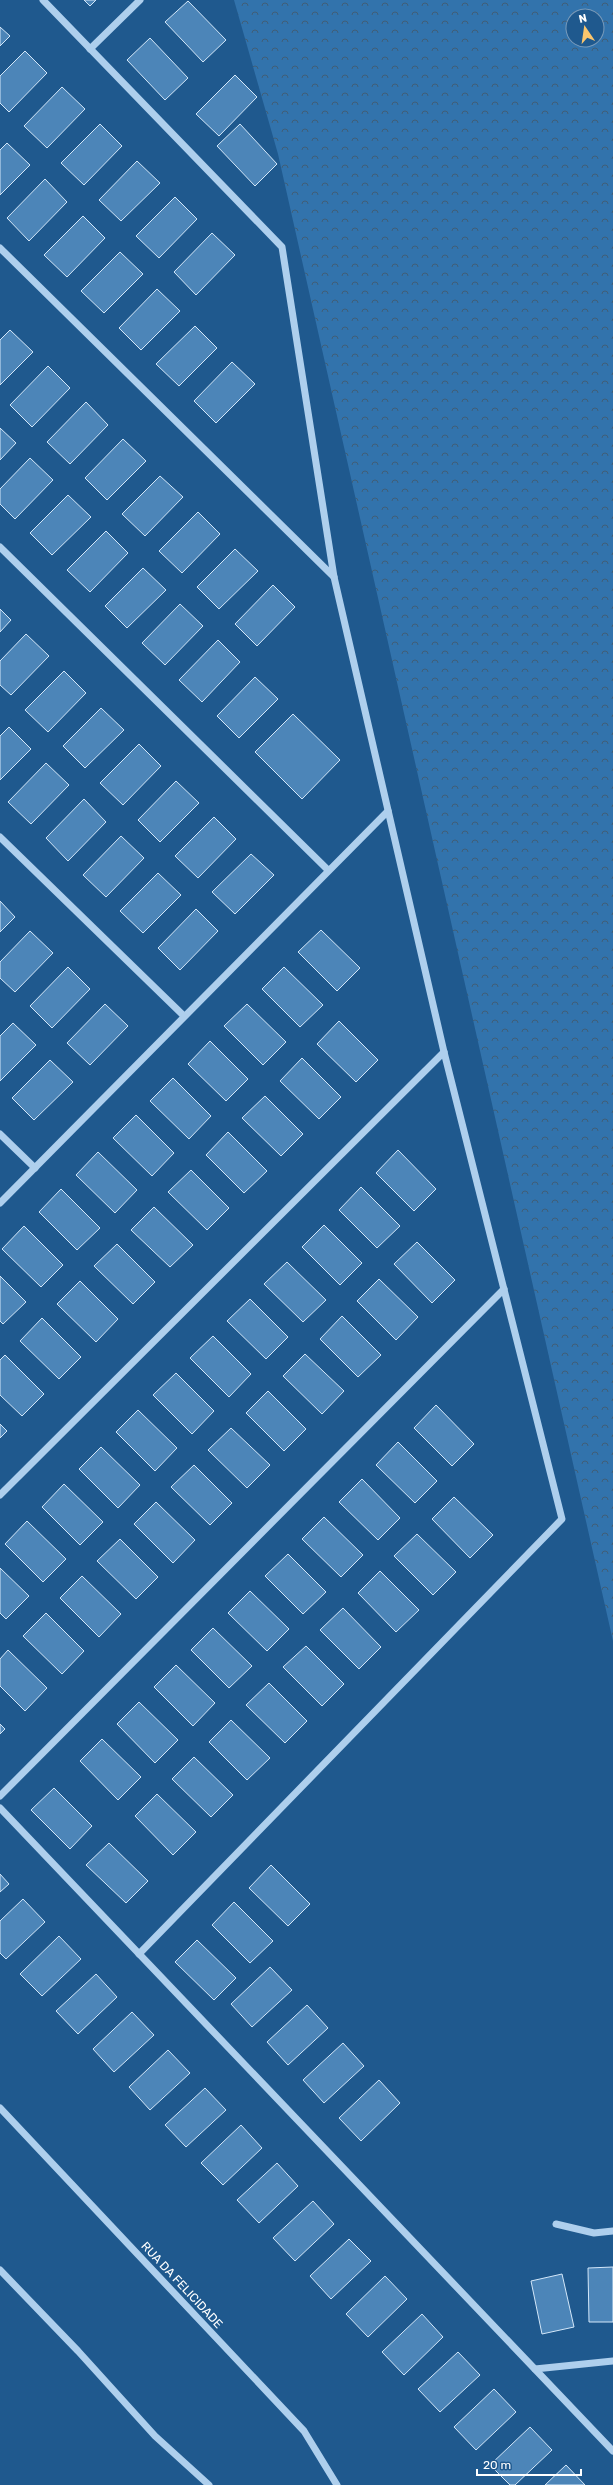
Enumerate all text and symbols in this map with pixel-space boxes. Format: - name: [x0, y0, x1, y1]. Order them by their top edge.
- north arrow: [565, 8, 605, 48]
- text: N: [578, 12, 588, 26]
- street label: RUA DA FELICIDADE: [138, 2239, 226, 2331]
- scale bar: [477, 2451, 581, 2477]
- text: 20 m: [483, 2458, 511, 2472]

